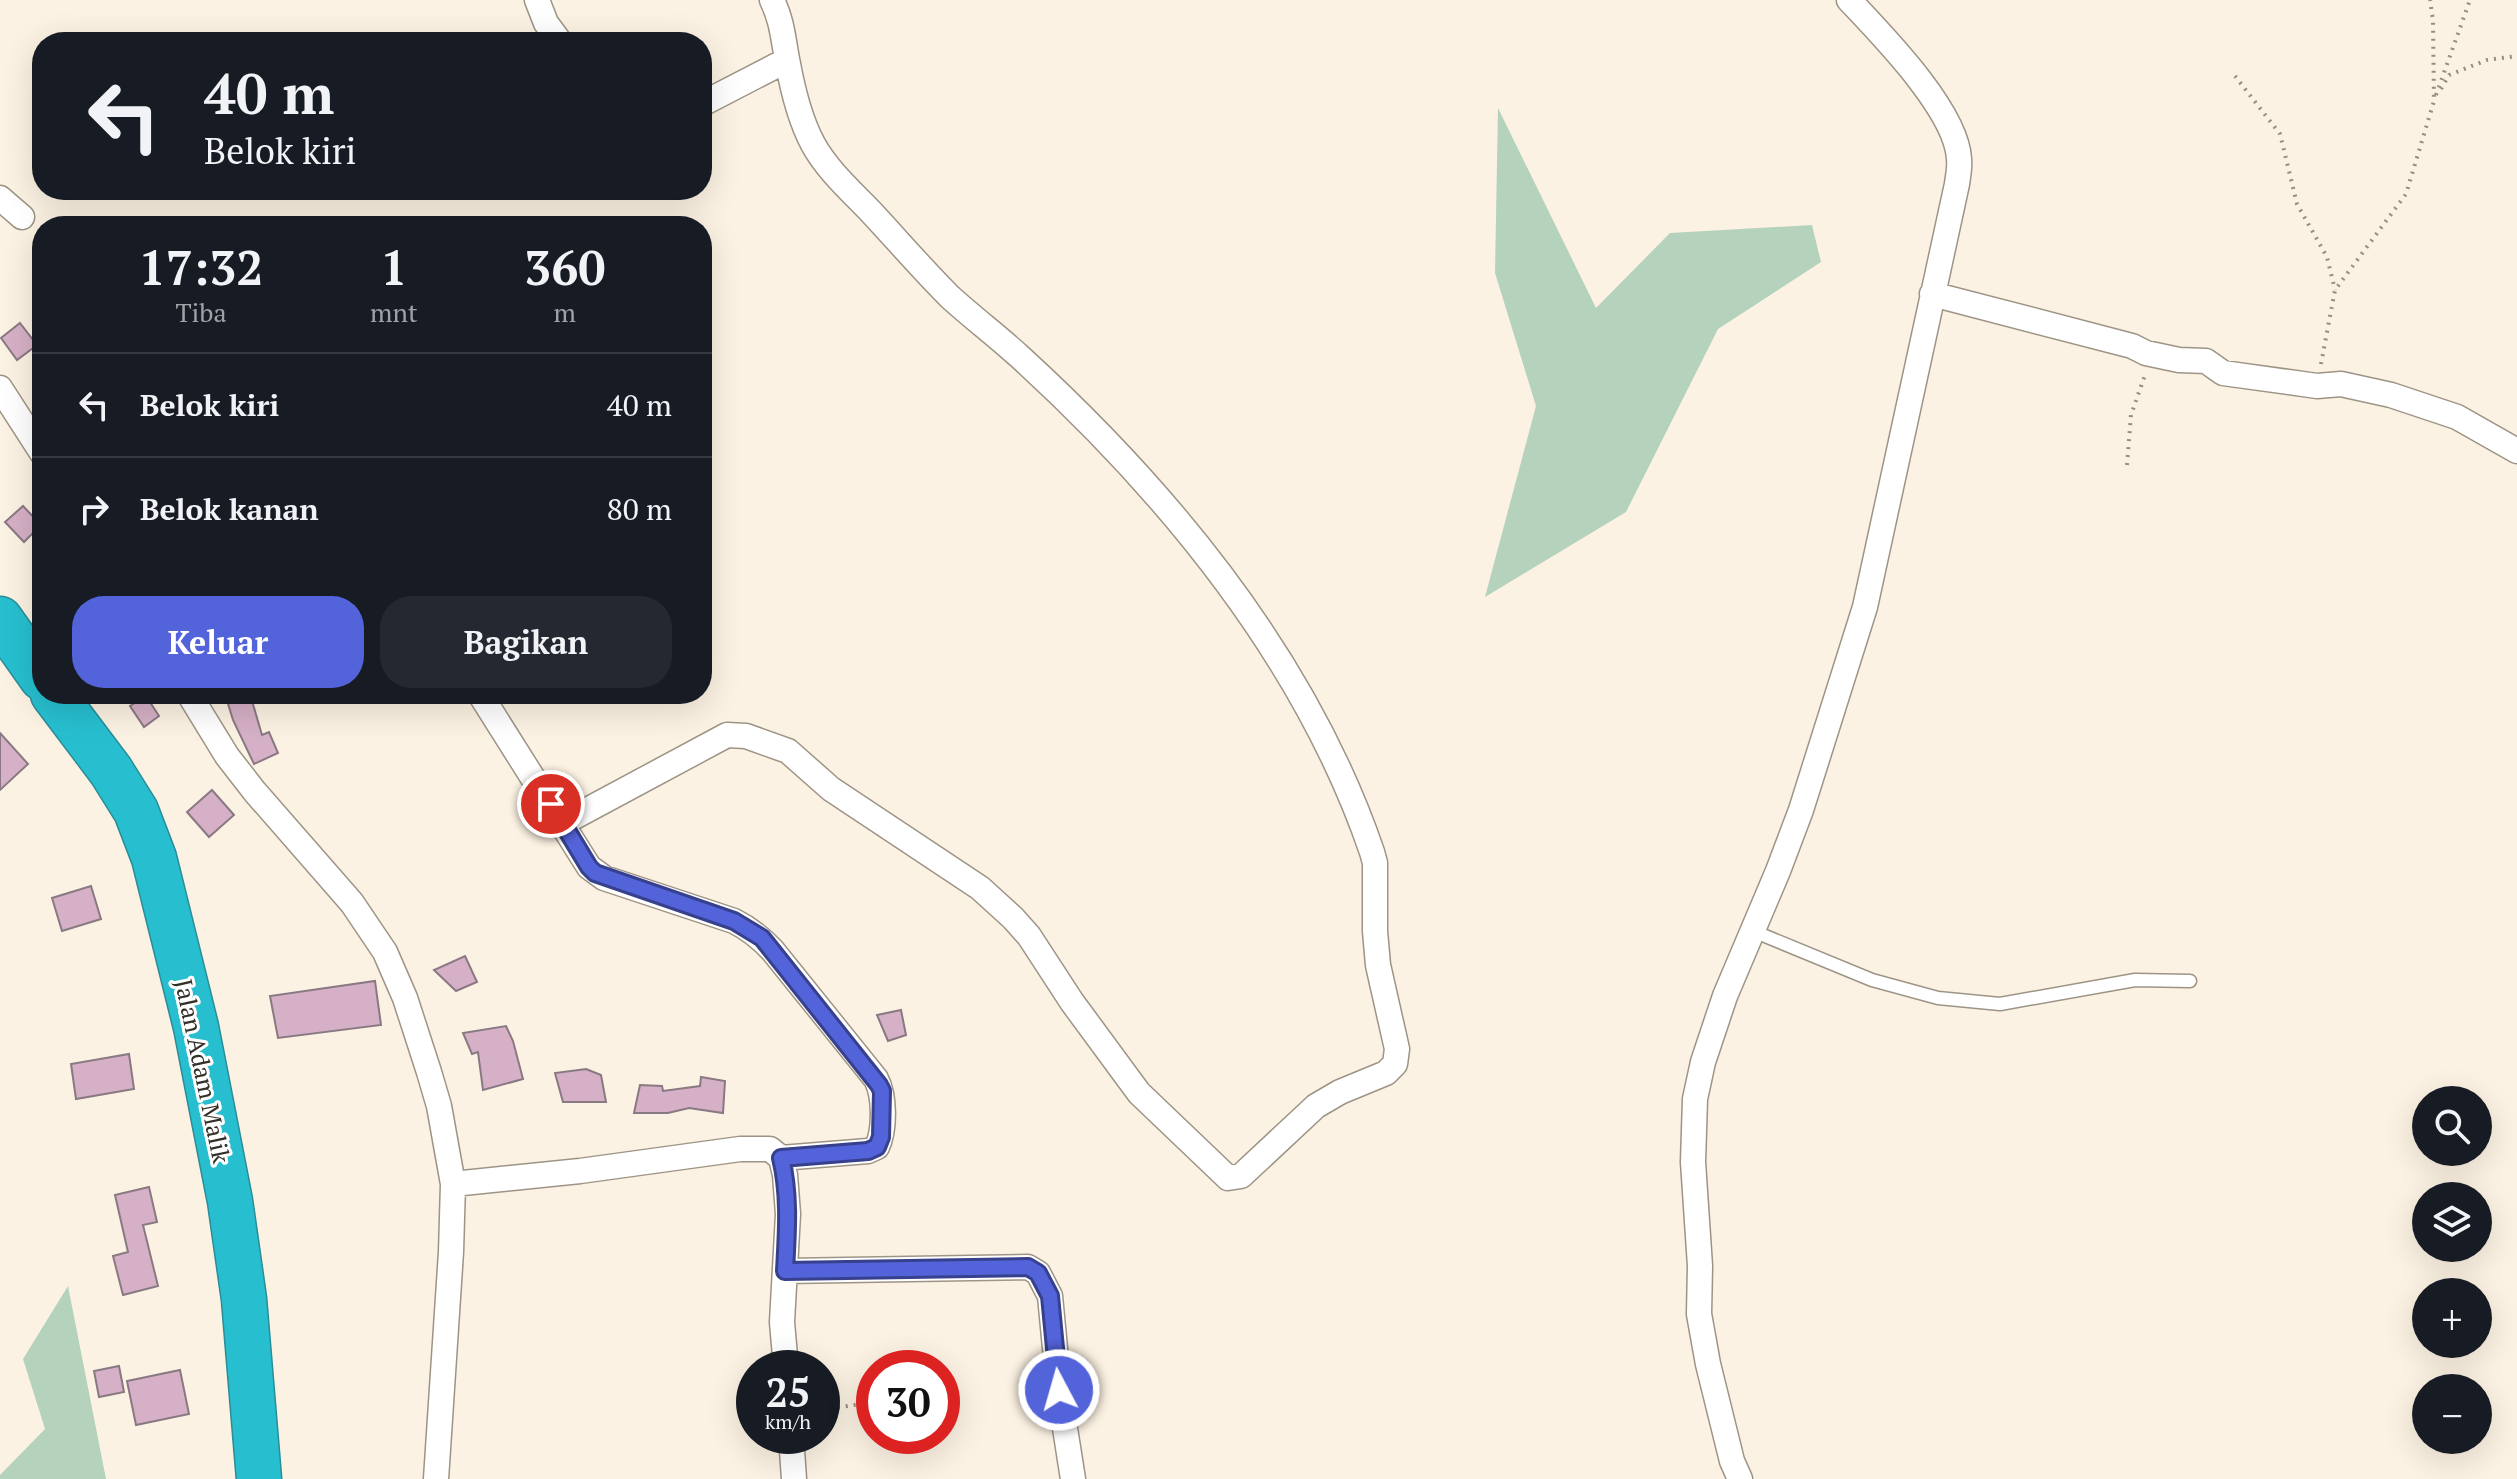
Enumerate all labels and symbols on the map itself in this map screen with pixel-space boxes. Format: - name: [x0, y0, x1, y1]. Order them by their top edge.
- pin: [517, 770, 585, 838]
- street label: Jalan Adam Malik: [168, 976, 238, 1167]
- position arrow: [1017, 1348, 1101, 1432]
- speed limit sign: 30: [856, 1350, 960, 1454]

